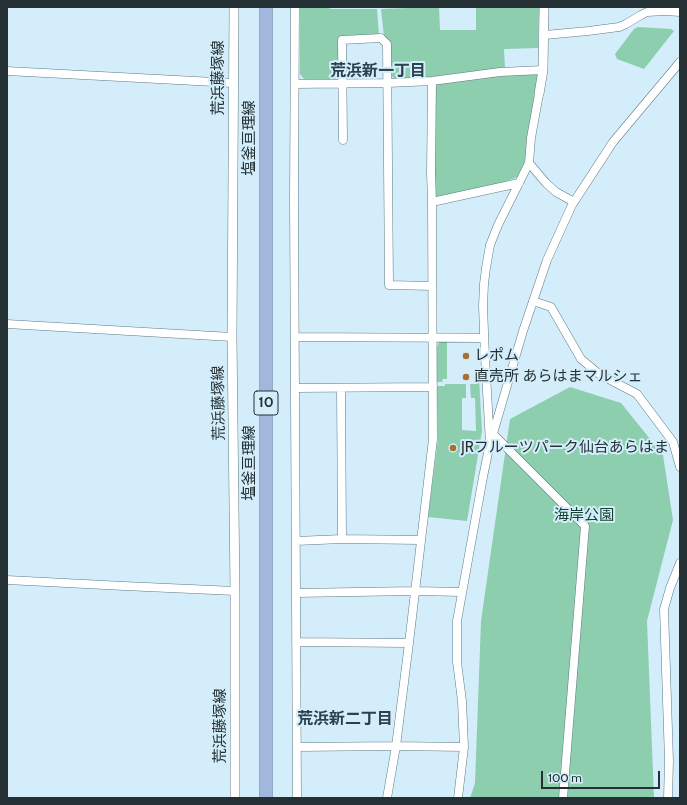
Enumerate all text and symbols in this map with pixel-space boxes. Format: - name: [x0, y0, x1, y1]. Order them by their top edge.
- street label: 荒浜藤塚線: [210, 41, 228, 115]
- district label: 荒浜新一丁目: [330, 61, 426, 81]
- street label: 塩釜亘理線: [241, 101, 259, 175]
- place label: レポム: [474, 347, 519, 365]
- marker: レポム: [461, 351, 471, 361]
- street label: 荒浜藤塚線: [209, 365, 229, 441]
- place label: 直売所 あらはまマルシェ: [474, 368, 642, 386]
- marker: 直売所 あらはまマルシェ: [461, 372, 471, 382]
- road number: 10: [254, 391, 278, 415]
- street label: 塩釜亘理線: [241, 426, 259, 500]
- place label: JRフルーツパーク仙台あらはま: [461, 439, 669, 457]
- marker: JRフルーツパーク仙台あらはま: [448, 443, 458, 453]
- park label: 海岸公園: [554, 507, 614, 525]
- street label: 荒浜藤塚線: [212, 689, 230, 763]
- district label: 荒浜新二丁目: [297, 709, 393, 729]
- scale bar: [543, 763, 662, 789]
- text: 100 m: [548, 770, 582, 785]

